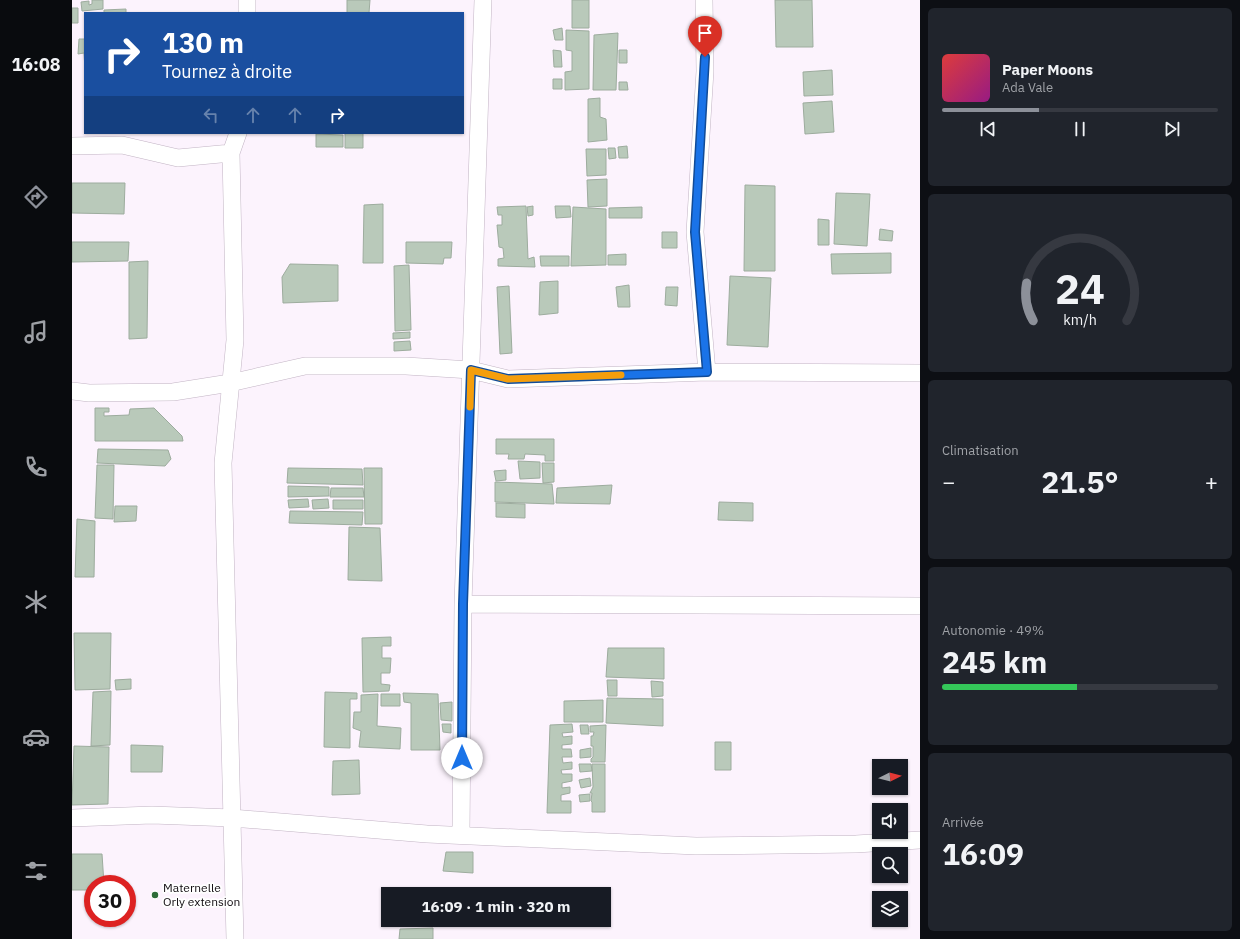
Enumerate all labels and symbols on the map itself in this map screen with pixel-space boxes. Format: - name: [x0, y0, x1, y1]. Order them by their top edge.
- pin: [688, 16, 722, 57]
- position arrow: [441, 737, 483, 779]
- north arrow: [872, 759, 908, 795]
- speed limit sign: 30: [84, 875, 136, 927]
- place label: Maternelle Orly extension: [163, 880, 240, 909]
- marker: Maternelle Orly extension: [150, 890, 160, 900]

